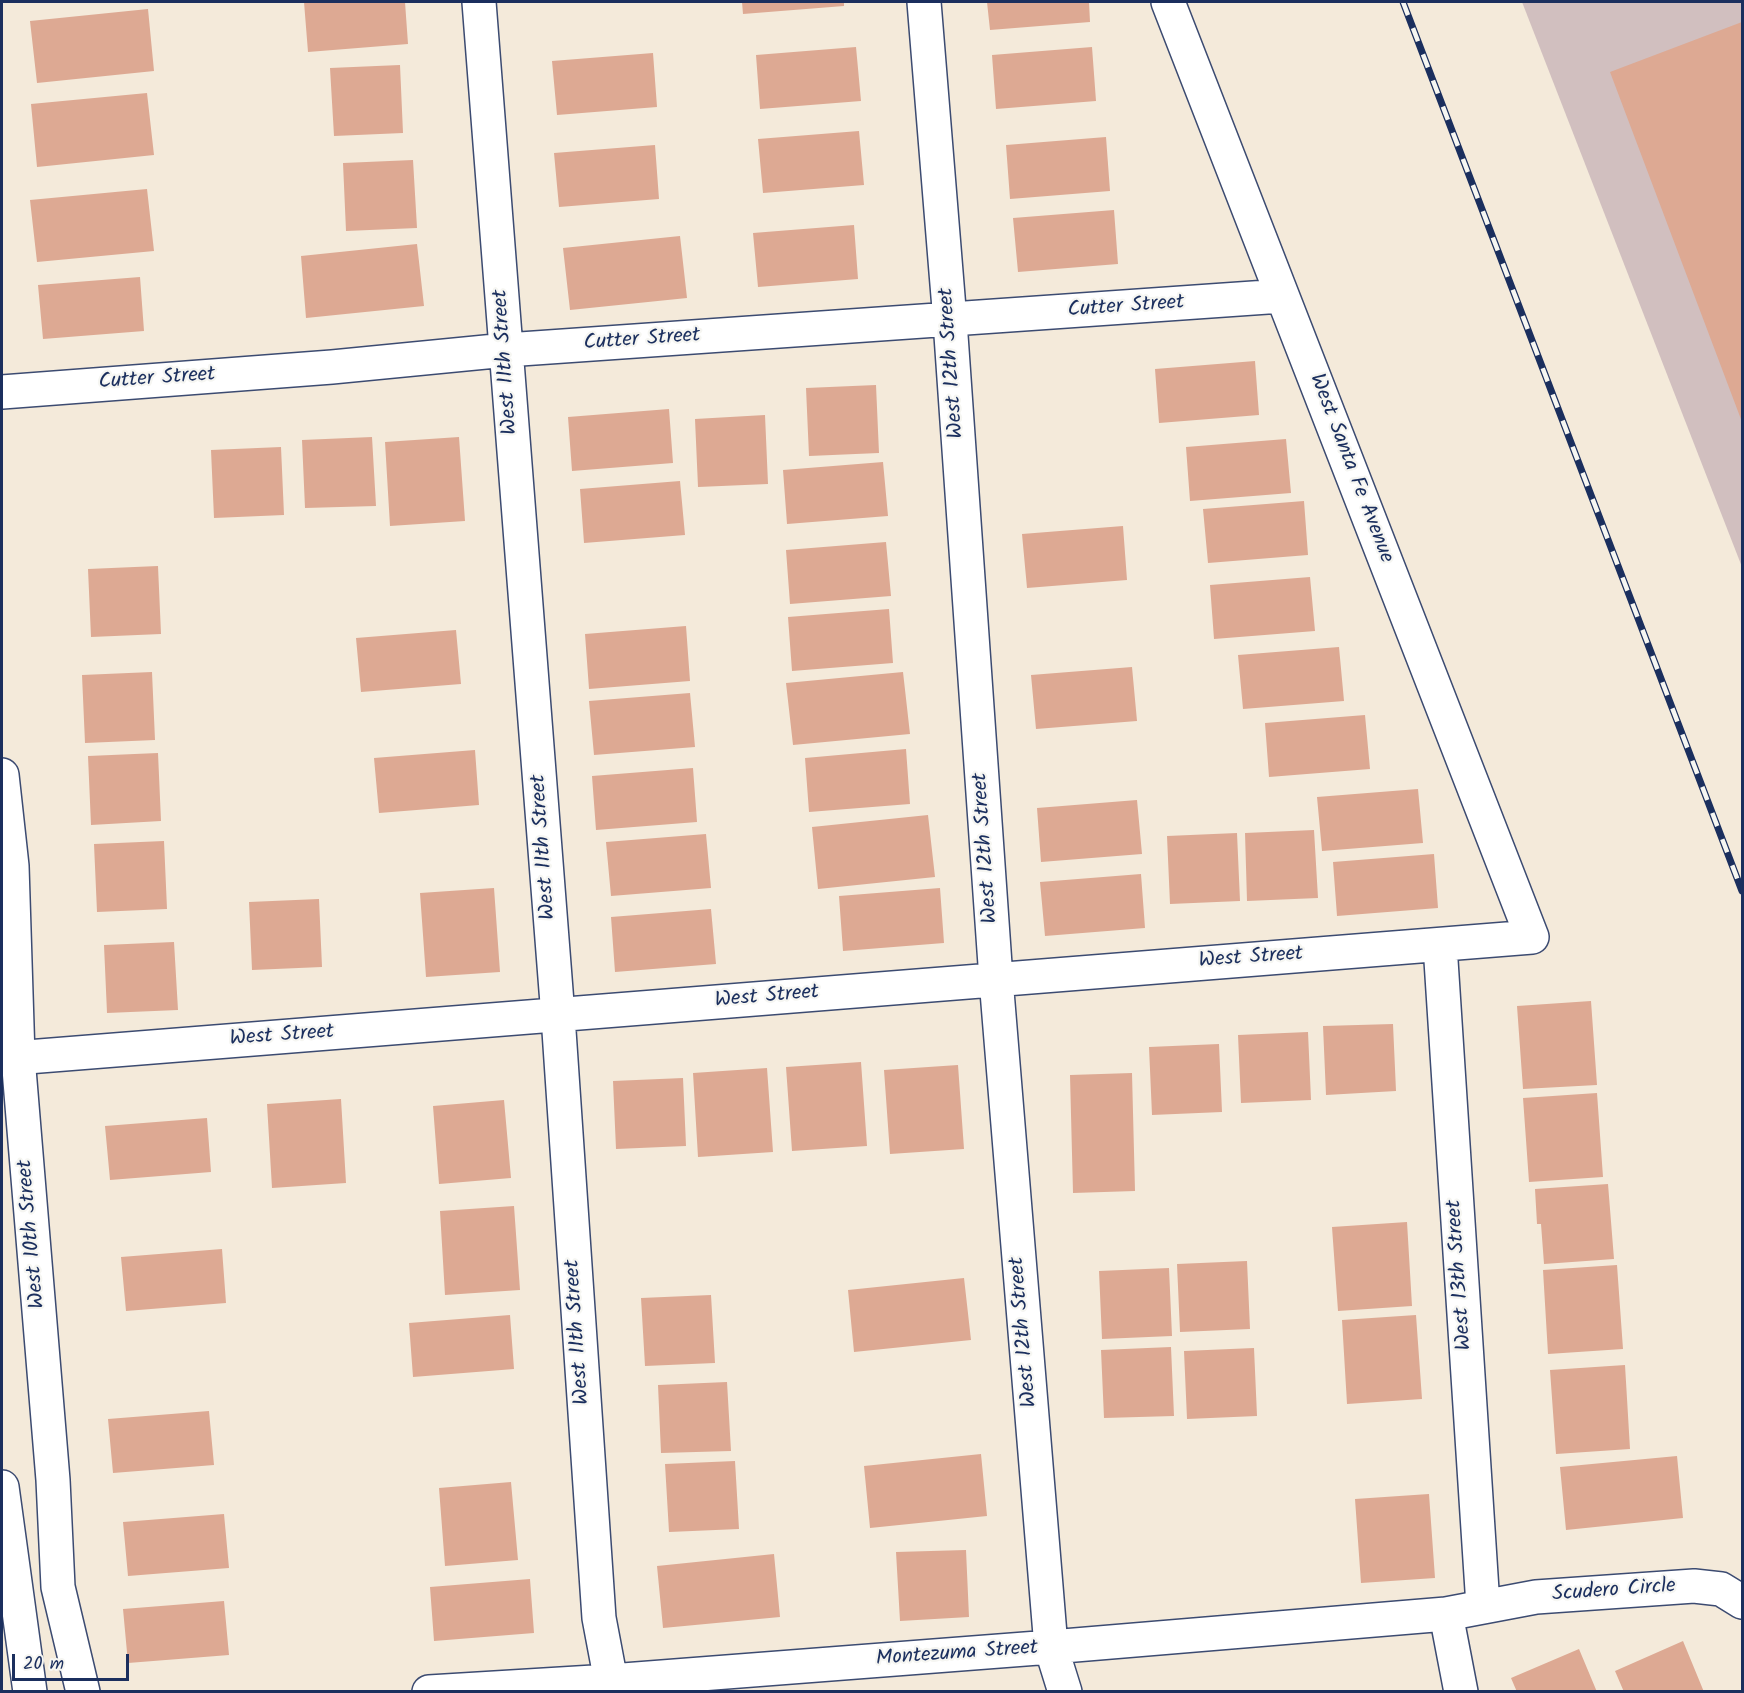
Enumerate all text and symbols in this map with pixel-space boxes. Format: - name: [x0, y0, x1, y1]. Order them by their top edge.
- street label: West 12th Street: [935, 287, 971, 439]
- street label: West 11th Street: [489, 288, 525, 436]
- street label: Cutter Street: [1067, 291, 1185, 325]
- street label: Cutter Street: [583, 324, 701, 358]
- street label: Cutter Street: [98, 363, 216, 397]
- street label: West Santa Fe Avenue: [1302, 371, 1398, 567]
- street label: West 12th Street: [969, 772, 1005, 924]
- street label: West 11th Street: [527, 773, 563, 921]
- street label: West Street: [1198, 943, 1304, 975]
- street label: West Street: [714, 981, 820, 1015]
- street label: West Street: [229, 1021, 335, 1053]
- street label: West 10th Street: [14, 1158, 52, 1310]
- street label: West 13th Street: [1443, 1199, 1479, 1351]
- street label: West 12th Street: [1006, 1256, 1044, 1408]
- street label: West 11th Street: [561, 1258, 597, 1406]
- street label: Scudero Circle: [1551, 1575, 1677, 1609]
- street label: Montezuma Street: [875, 1637, 1039, 1673]
- scale bar: [15, 1642, 132, 1680]
- text: 20 m: [23, 1650, 64, 1679]

